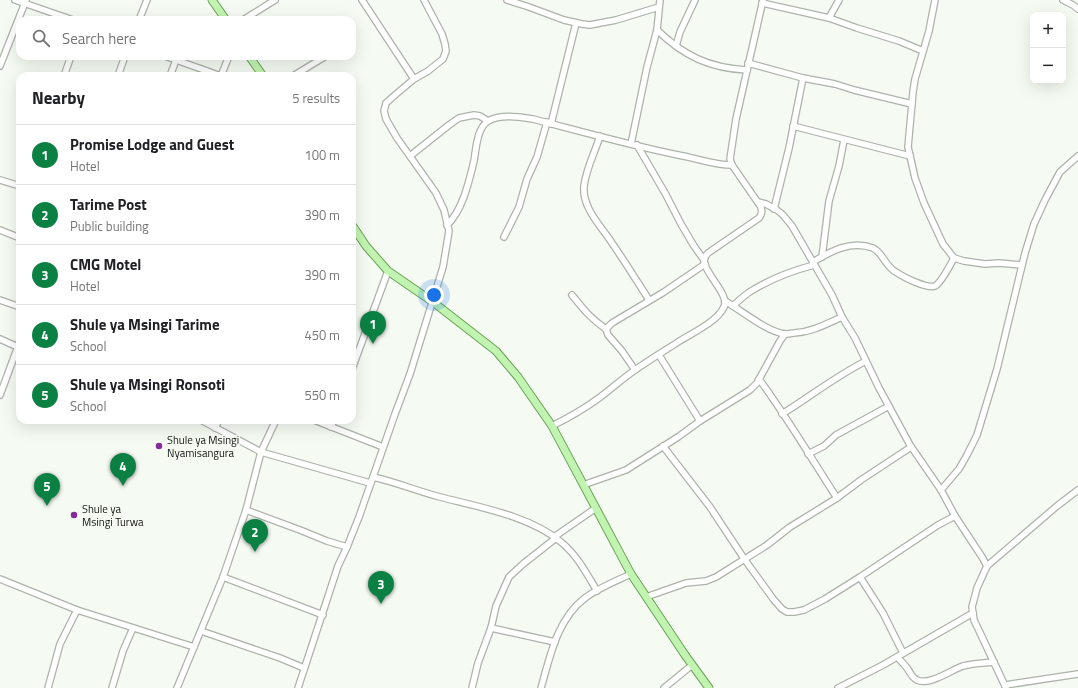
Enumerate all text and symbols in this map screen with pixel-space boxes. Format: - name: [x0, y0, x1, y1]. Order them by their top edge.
- map controls: [1030, 12, 1066, 84]
- button: +: [1030, 12, 1066, 48]
- search box: [16, 16, 356, 60]
- icon: search: [30, 27, 52, 49]
- text: Search here: [62, 27, 136, 50]
- button: −: [1030, 48, 1066, 84]
- text: Nearby: [32, 85, 85, 111]
- text: 5 results: [292, 88, 340, 108]
- text: Promise Lodge and Guest: [70, 133, 234, 156]
- text: 1: [41, 145, 49, 165]
- text: 100 m: [304, 145, 340, 165]
- text: Hotel: [70, 156, 100, 176]
- text: Tarime Post: [70, 193, 147, 216]
- text: 2: [41, 205, 49, 225]
- text: 390 m: [304, 205, 340, 225]
- text: Public building: [70, 216, 149, 236]
- text: CMG Motel: [70, 253, 141, 276]
- text: 3: [41, 265, 49, 285]
- text: 390 m: [304, 265, 340, 285]
- text: Hotel: [70, 276, 100, 296]
- your location: [424, 285, 444, 305]
- pin: 1: [360, 311, 386, 344]
- text: Shule ya Msingi Tarime: [70, 313, 220, 336]
- text: 4: [41, 325, 49, 345]
- text: 450 m: [304, 325, 340, 345]
- text: School: [70, 336, 106, 356]
- text: Shule ya Msingi Ronsoti: [70, 373, 225, 396]
- text: 5: [41, 385, 49, 405]
- text: 550 m: [304, 385, 340, 405]
- text: School: [70, 396, 106, 416]
- place label: Shule ya Msingi Nyamisangura: [167, 432, 239, 461]
- marker: Shule ya Msingi Nyamisangura: [154, 441, 164, 451]
- pin: 4: [110, 453, 136, 486]
- pin: 5: [34, 473, 60, 506]
- place label: Shule ya Msingi Turwa: [82, 501, 144, 530]
- marker: Shule ya Msingi Turwa: [69, 510, 79, 520]
- pin: 2: [242, 519, 268, 552]
- pin: 3: [368, 571, 394, 604]

